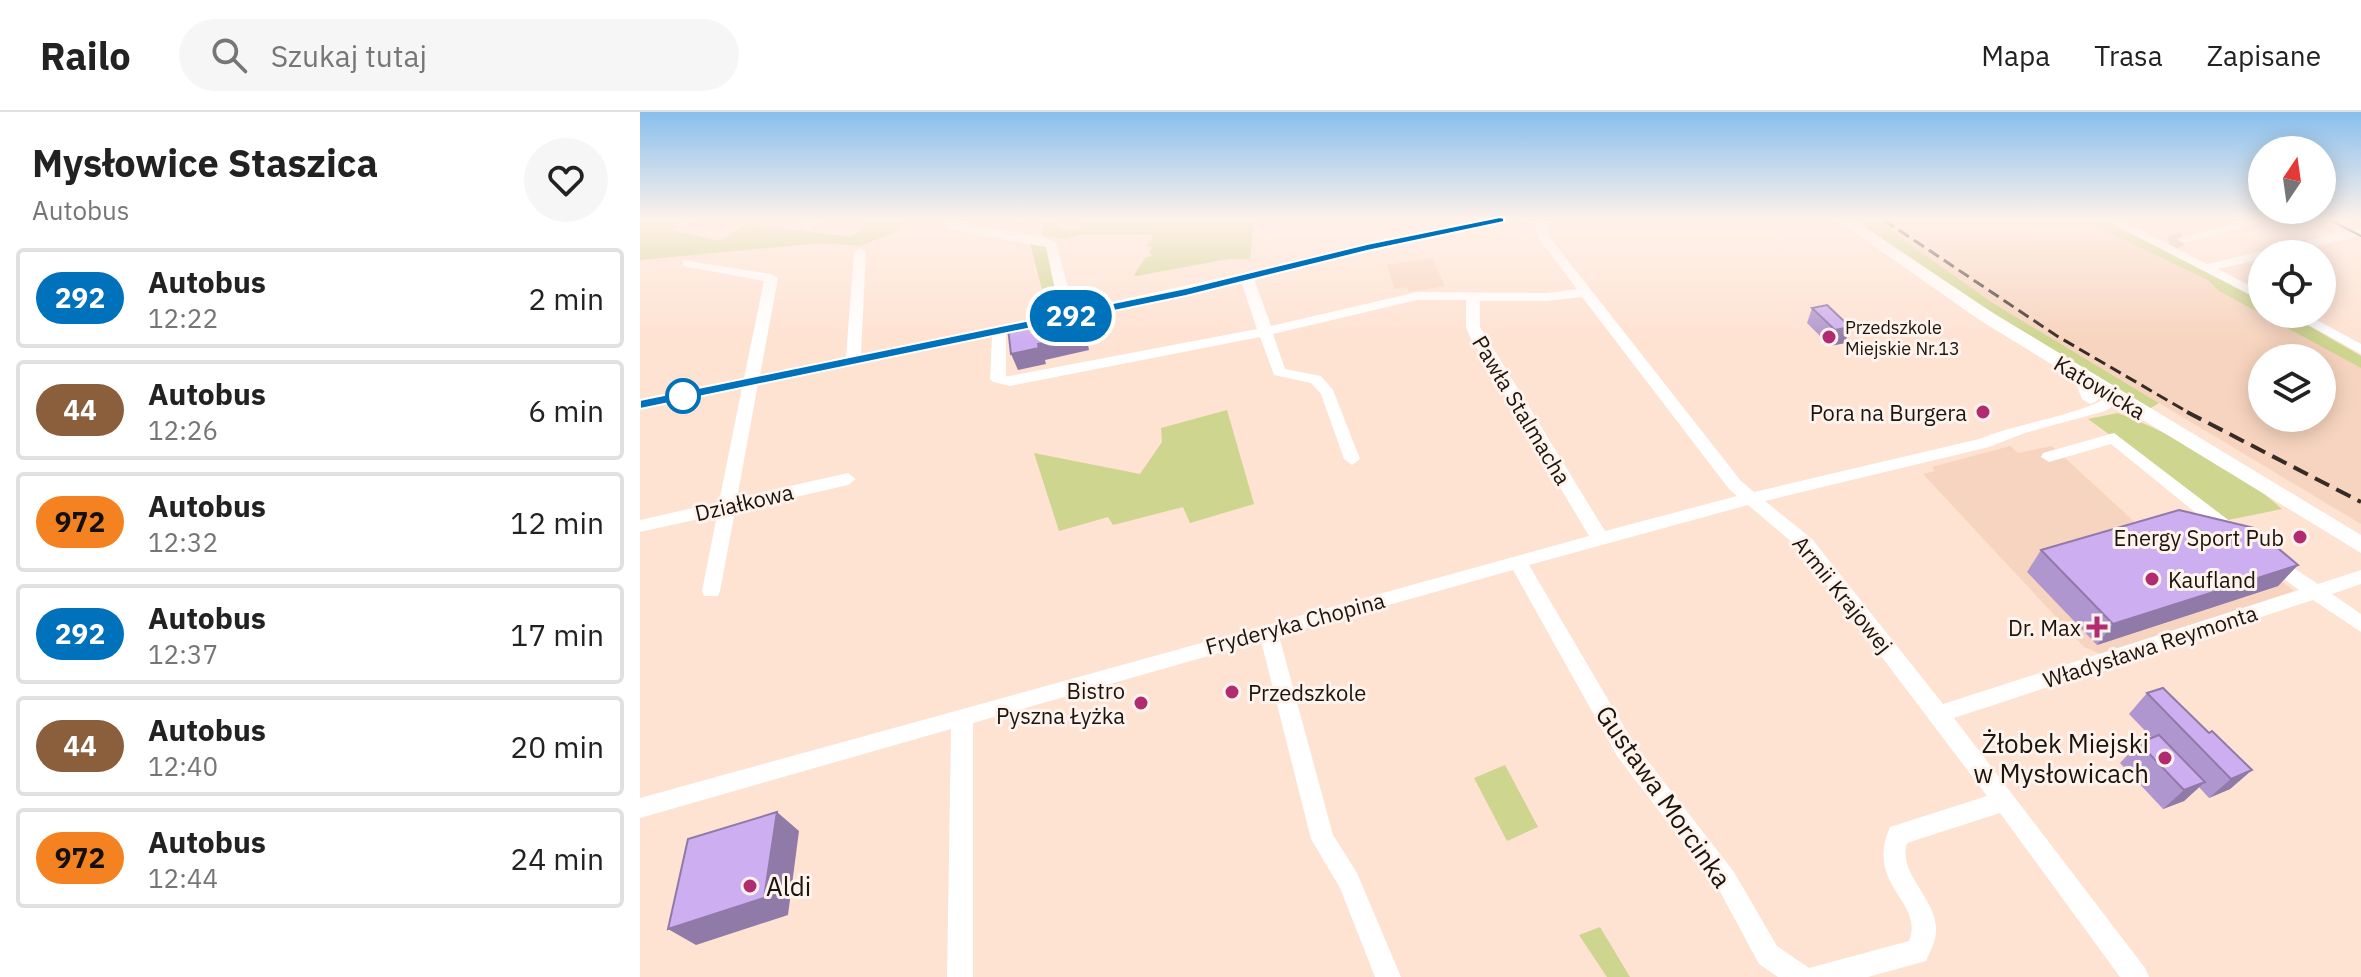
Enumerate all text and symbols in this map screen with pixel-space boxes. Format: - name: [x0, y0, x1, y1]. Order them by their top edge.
- search box: [179, 19, 739, 91]
- text: Railo: [40, 31, 131, 80]
- icon: search: [207, 33, 251, 77]
- text: Szukaj tutaj: [271, 36, 427, 75]
- text: Mapa: [1981, 37, 2050, 74]
- text: Trasa: [2094, 37, 2163, 74]
- text: Zapisane: [2207, 37, 2321, 74]
- north arrow: [2248, 136, 2336, 224]
- map controls: [2248, 136, 2336, 432]
- text: Mysłowice Staszica: [32, 138, 378, 187]
- button: heart: [524, 138, 608, 222]
- text: Autobus: [32, 193, 130, 227]
- button: locate: [2248, 240, 2336, 328]
- text: Autobus: [148, 262, 266, 301]
- text: 292: [55, 279, 105, 316]
- text: 2 min: [528, 279, 604, 318]
- line badge: 292: [1025, 290, 1117, 342]
- text: 292: [1046, 297, 1096, 334]
- text: 12:22: [148, 301, 218, 335]
- place label: Przedszkole Miejskie Nr.13: [1845, 316, 1960, 360]
- marker: Przedszkole Miejskie Nr.13: [1820, 328, 1838, 346]
- street label: Pawła Stalmacha: [1466, 330, 1578, 490]
- button: layers: [2248, 344, 2336, 432]
- street label: Katowicka: [2049, 348, 2151, 426]
- text: Autobus: [148, 374, 266, 413]
- unlabelled marker: [666, 379, 700, 413]
- text: 44: [63, 391, 97, 428]
- text: 6 min: [528, 391, 604, 430]
- place label: Pora na Burgera: [1810, 398, 1967, 427]
- marker: Pora na Burgera: [1974, 403, 1992, 421]
- text: 12:26: [148, 413, 218, 447]
- street label: Działkowa: [692, 477, 796, 527]
- text: Autobus: [148, 486, 266, 525]
- text: 972: [55, 503, 105, 540]
- text: 12 min: [510, 503, 604, 542]
- place label: Energy Sport Pub: [2114, 523, 2284, 552]
- text: 12:32: [148, 525, 218, 559]
- marker: Energy Sport Pub: [2291, 528, 2309, 546]
- street label: Armii Krajowej: [1787, 529, 1899, 659]
- place label: Kaufland: [2168, 565, 2256, 594]
- marker: Kaufland: [2143, 570, 2161, 588]
- street label: Fryderyka Chopina: [1202, 585, 1388, 661]
- text: Autobus: [148, 598, 266, 637]
- street label: Władysława Reymonta: [2039, 598, 2261, 694]
- place label: Dr. Max: [2008, 613, 2081, 642]
- text: 292: [55, 615, 105, 652]
- text: 17 min: [510, 615, 604, 654]
- marker: Dr. Max: [2088, 618, 2106, 636]
- text: 12:37: [148, 637, 218, 671]
- place label: Bistro Pyszna Łyżka: [996, 676, 1125, 730]
- place label: Przedszkole: [1248, 678, 1366, 707]
- marker: Przedszkole: [1223, 683, 1241, 701]
- marker: Bistro Pyszna Łyżka: [1132, 694, 1150, 712]
- street label: Gustawa Morcinka: [1588, 698, 1740, 894]
- text: Autobus: [148, 710, 266, 749]
- place label: Żłobek Miejski w Mysłowicach: [1973, 726, 2149, 790]
- text: 44: [63, 727, 97, 764]
- text: 20 min: [510, 727, 604, 766]
- text: 12:40: [148, 749, 218, 783]
- marker: Żłobek Miejski w Mysłowicach: [2156, 749, 2174, 767]
- text: Autobus: [148, 822, 266, 861]
- text: 972: [55, 839, 105, 876]
- text: 24 min: [510, 839, 604, 878]
- text: 12:44: [148, 861, 218, 895]
- place label: Aldi: [766, 869, 811, 903]
- marker: Aldi: [741, 877, 759, 895]

